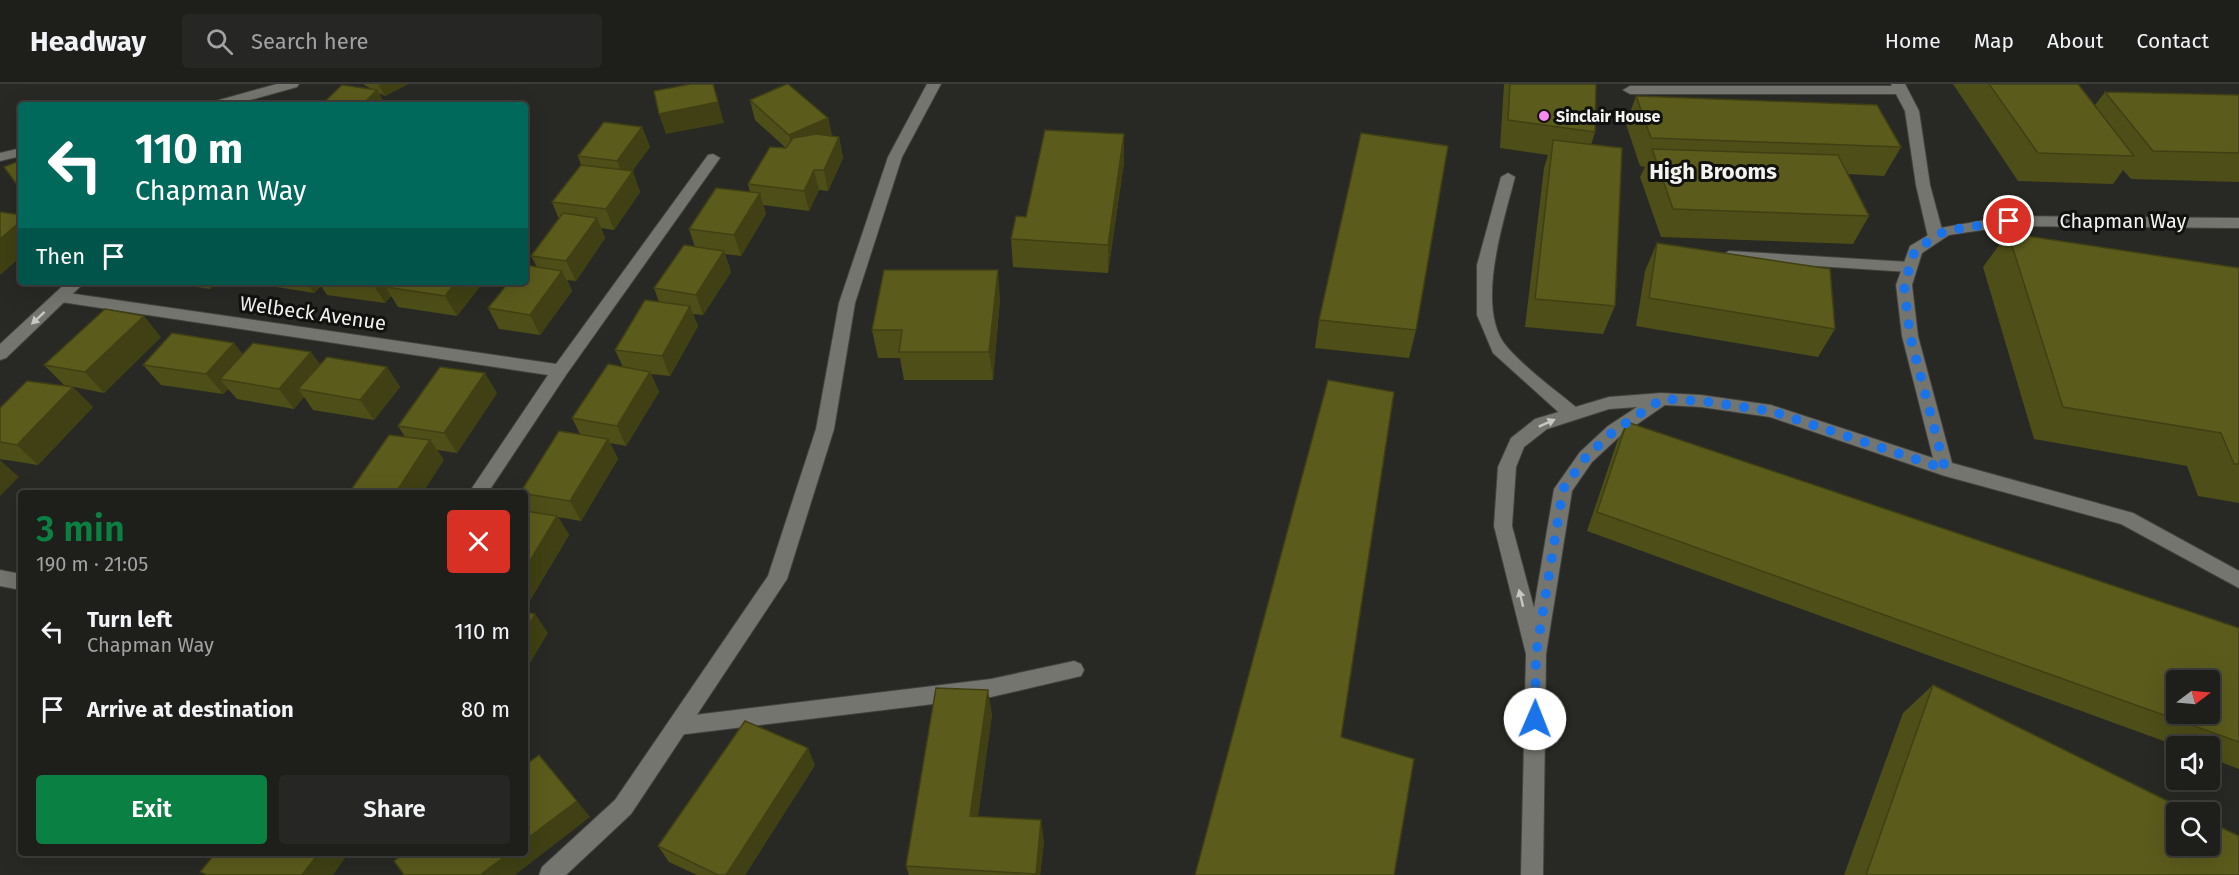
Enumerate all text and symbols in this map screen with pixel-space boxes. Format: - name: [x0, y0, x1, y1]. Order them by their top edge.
- search box: [182, 14, 602, 68]
- text: Headway: [30, 25, 146, 58]
- icon: search: [203, 25, 236, 58]
- text: Search here: [251, 28, 369, 55]
- text: Home: [1885, 28, 1941, 54]
- text: Map: [1974, 28, 2014, 54]
- text: About: [2047, 28, 2104, 54]
- text: Contact: [2137, 28, 2209, 54]
- place label: Sinclair House: [1556, 107, 1661, 126]
- marker: Sinclair House: [1537, 109, 1551, 123]
- text: 110 m: [135, 124, 243, 174]
- icon: left: [36, 126, 114, 204]
- district label: High Brooms: [1649, 158, 1777, 185]
- text: Chapman Way: [135, 175, 306, 207]
- pin: [1983, 195, 2034, 246]
- icon: arrive: [1992, 204, 2025, 237]
- street label: Chapman Way: [2060, 209, 2187, 233]
- icon: arrive: [97, 240, 130, 273]
- text: Then: [36, 243, 85, 270]
- street label: Welbeck Avenue: [238, 291, 388, 335]
- one-way arrow: [31, 311, 46, 325]
- one-way arrow: [1538, 418, 1556, 428]
- text: 3 min: [36, 507, 125, 551]
- button: close: [447, 510, 510, 573]
- text: 190 m · 21:05: [36, 552, 148, 576]
- one-way arrow: [1516, 589, 1526, 607]
- text: Turn left: [87, 606, 172, 633]
- icon: left: [36, 615, 69, 648]
- text: 110 m: [454, 618, 510, 645]
- text: Chapman Way: [87, 633, 214, 657]
- north arrow: [2166, 670, 2220, 724]
- map controls: [2166, 670, 2220, 856]
- position arrow: [1503, 687, 1567, 751]
- icon: arrive: [36, 693, 69, 726]
- text: Arrive at destination: [87, 696, 294, 723]
- text: 80 m: [461, 696, 510, 723]
- button: sound: [2166, 736, 2220, 790]
- button: Exit: [36, 775, 267, 844]
- button: Share: [279, 775, 510, 844]
- button: search: [2166, 802, 2220, 856]

